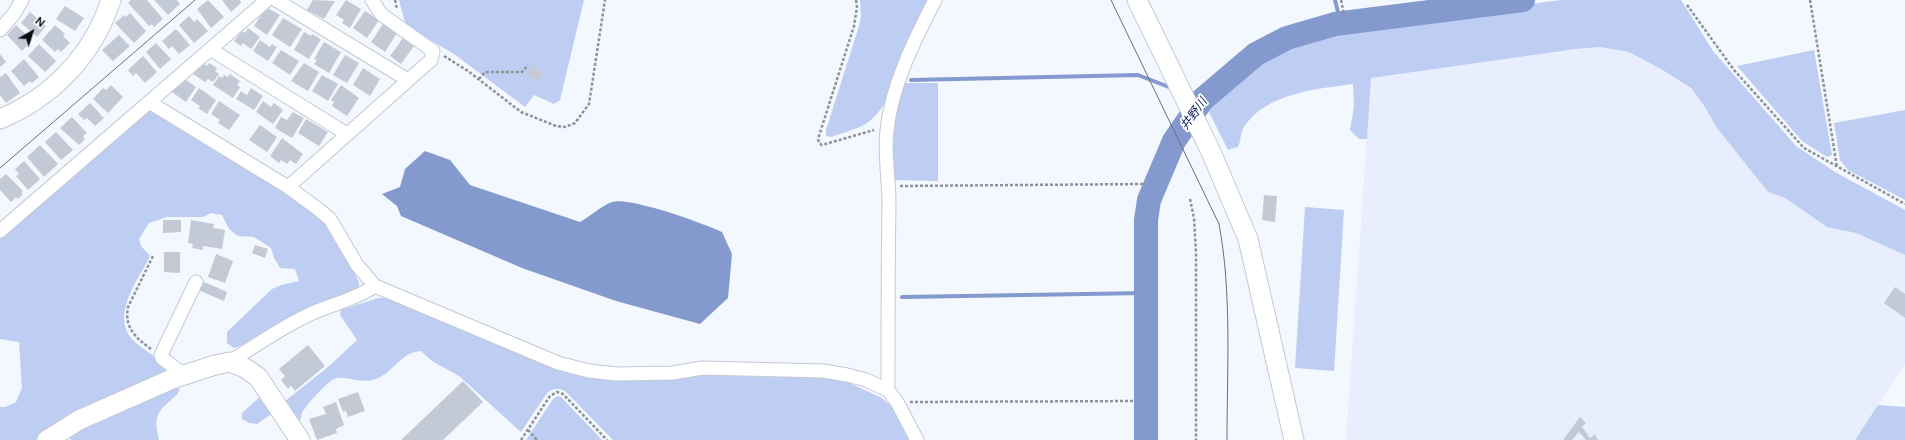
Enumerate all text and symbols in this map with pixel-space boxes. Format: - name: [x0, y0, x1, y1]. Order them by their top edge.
- north arrow: [12, 12, 52, 52]
- text: N: [32, 15, 47, 30]
- water label: 井野川: [1178, 95, 1210, 133]

